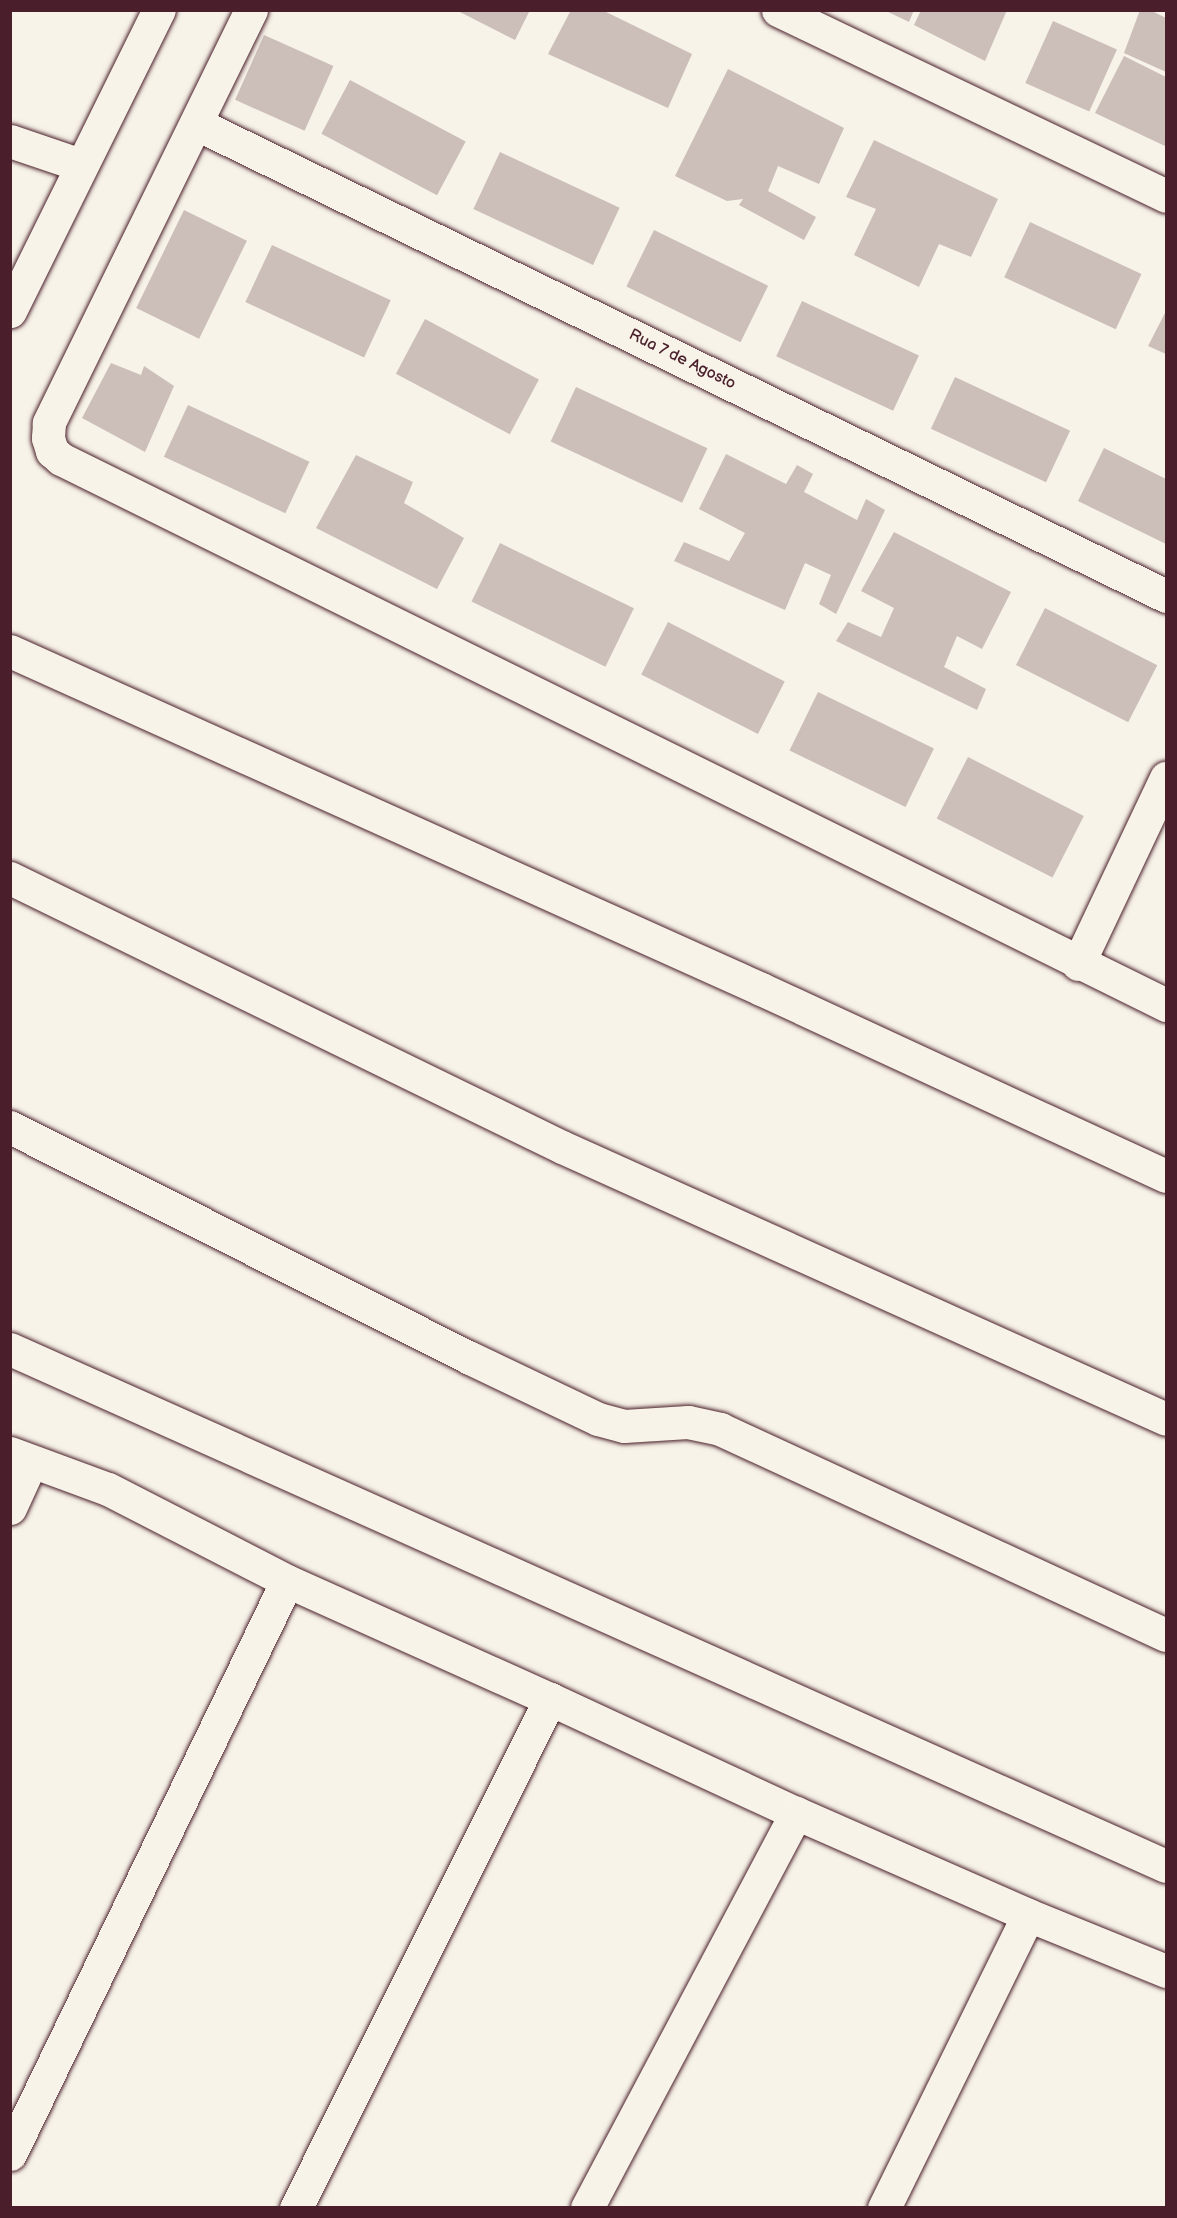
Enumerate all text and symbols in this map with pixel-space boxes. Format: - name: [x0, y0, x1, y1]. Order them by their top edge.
- street label: Rua 7 de Agosto: [625, 325, 739, 395]

